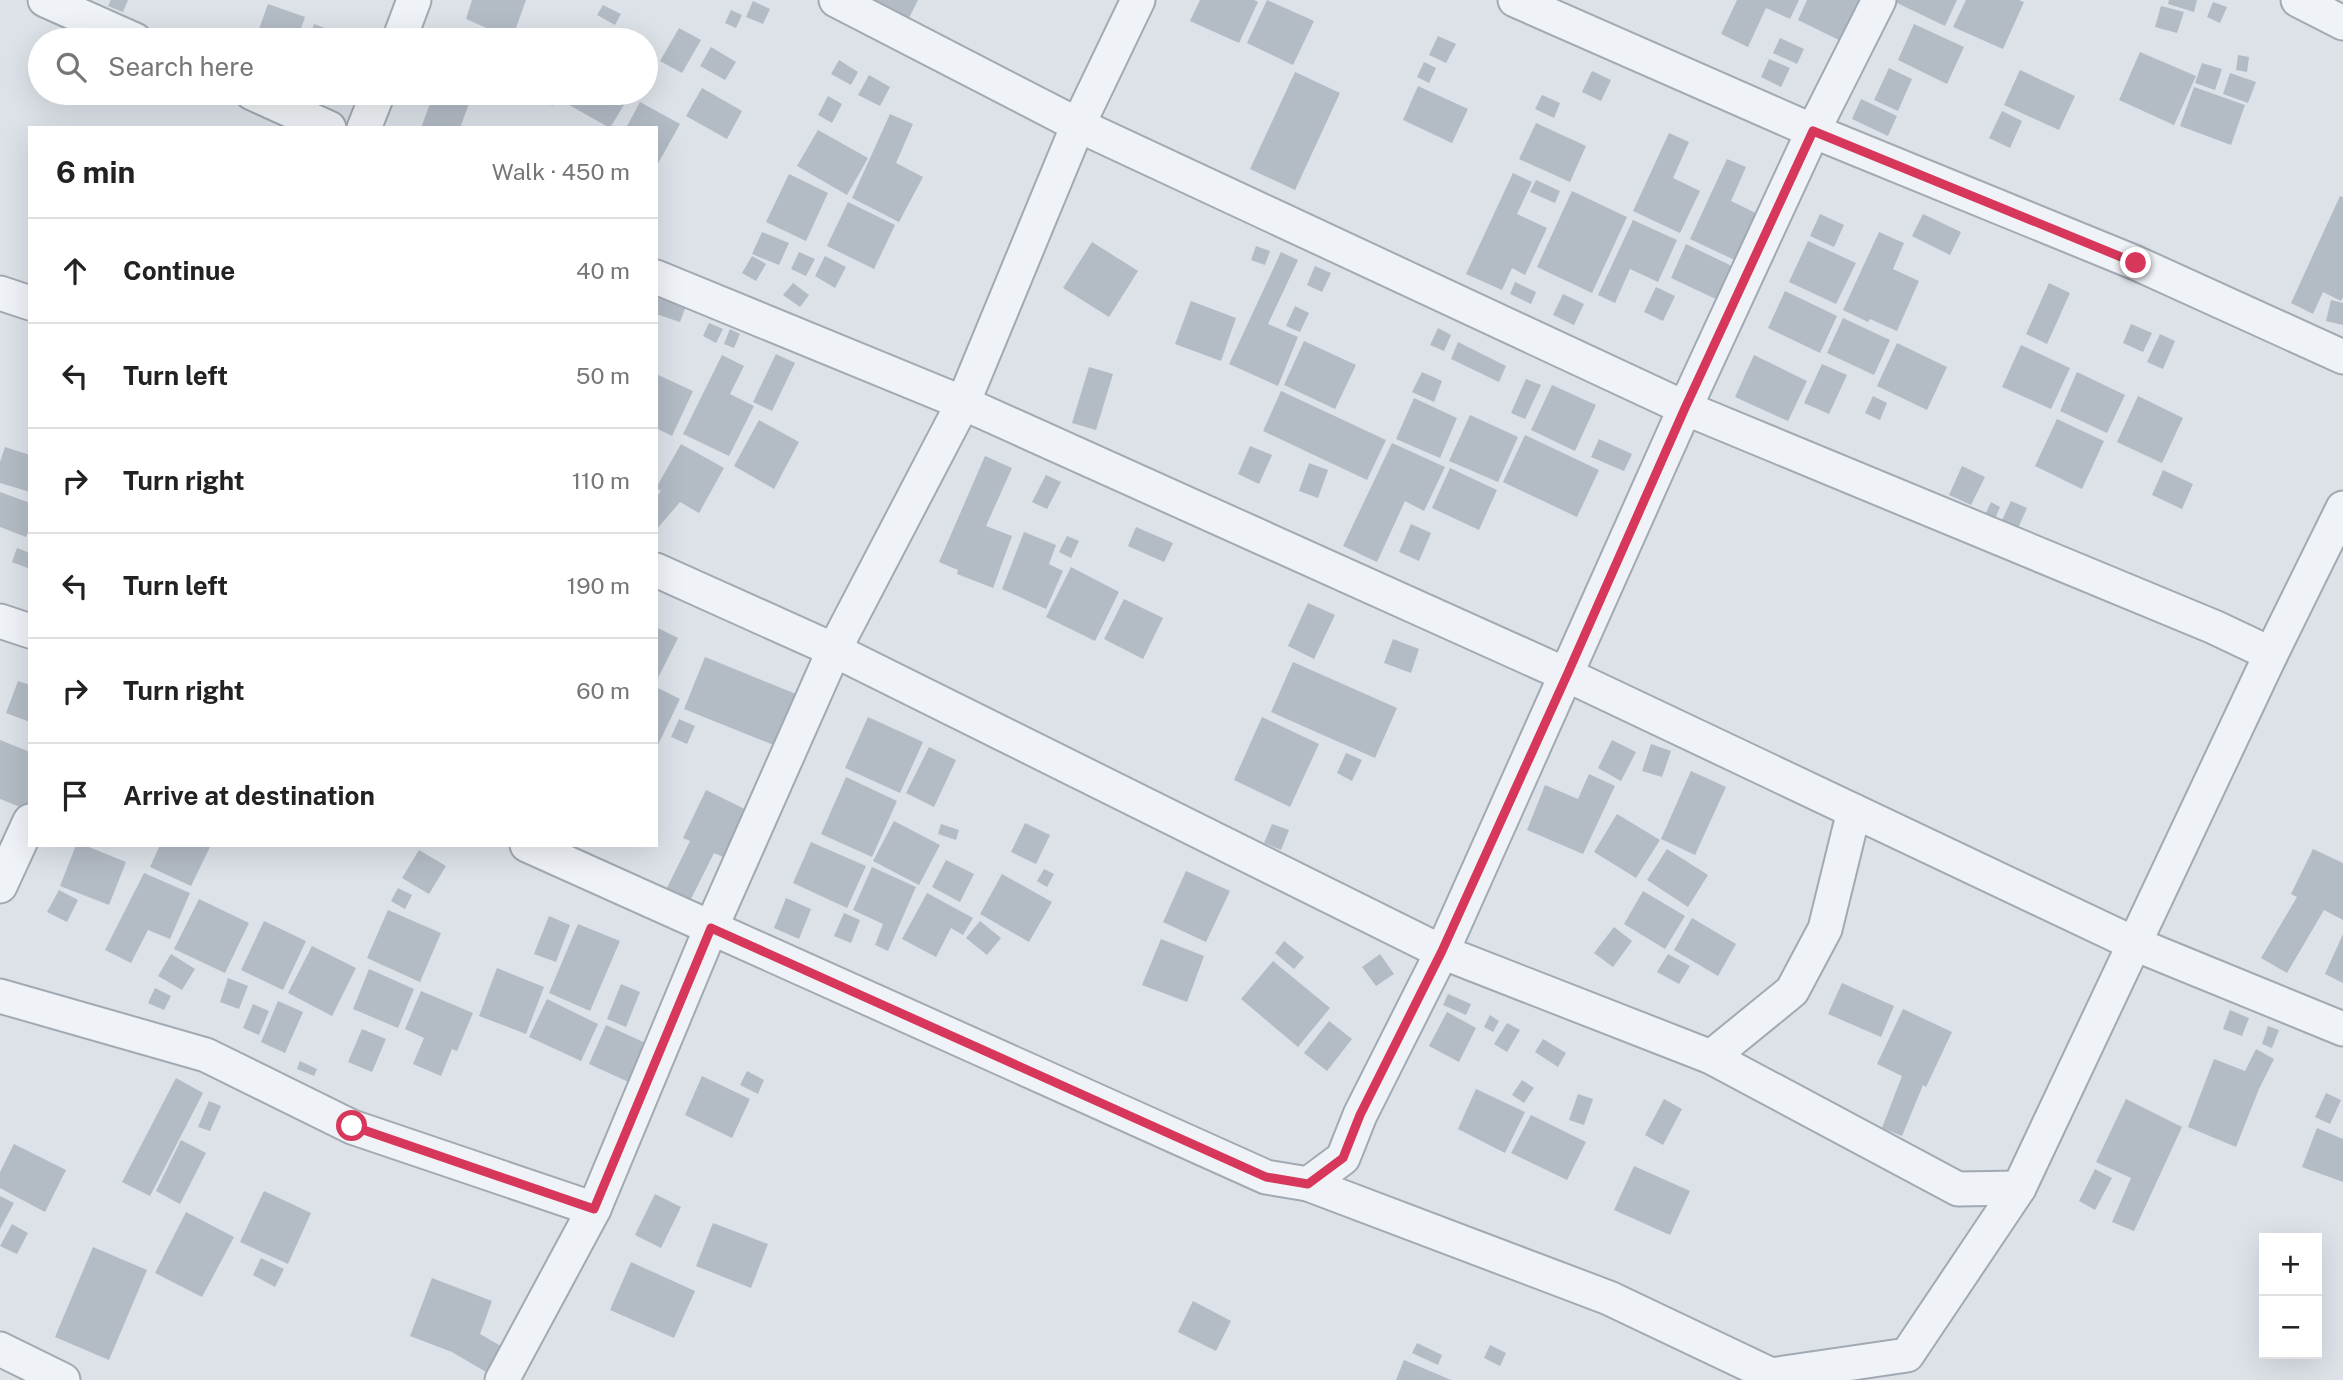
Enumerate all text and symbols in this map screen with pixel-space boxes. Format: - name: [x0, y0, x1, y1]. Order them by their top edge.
- search box: [28, 28, 658, 105]
- icon: search: [52, 48, 90, 86]
- text: Search here: [108, 51, 254, 82]
- text: 6 min: [56, 154, 135, 190]
- text: Walk · 450 m: [492, 158, 630, 185]
- route end: [2120, 247, 2151, 278]
- icon: ahead: [56, 252, 94, 290]
- text: Continue: [123, 255, 235, 286]
- text: 40 m: [576, 257, 630, 284]
- icon: left: [56, 357, 94, 395]
- text: Turn left: [123, 360, 228, 391]
- text: 50 m: [576, 362, 630, 389]
- icon: right: [56, 462, 94, 500]
- text: Turn right: [123, 465, 245, 496]
- text: 110 m: [572, 467, 630, 494]
- icon: left: [56, 567, 94, 605]
- text: Turn left: [123, 570, 228, 601]
- text: 190 m: [567, 572, 630, 599]
- icon: right: [56, 672, 94, 710]
- text: Turn right: [123, 675, 245, 706]
- text: 60 m: [576, 677, 630, 704]
- icon: arrive: [56, 777, 94, 815]
- text: Arrive at destination: [123, 780, 375, 811]
- route start: [336, 1110, 367, 1141]
- map controls: [2259, 1233, 2322, 1359]
- button: +: [2259, 1233, 2322, 1296]
- button: −: [2259, 1296, 2322, 1359]

